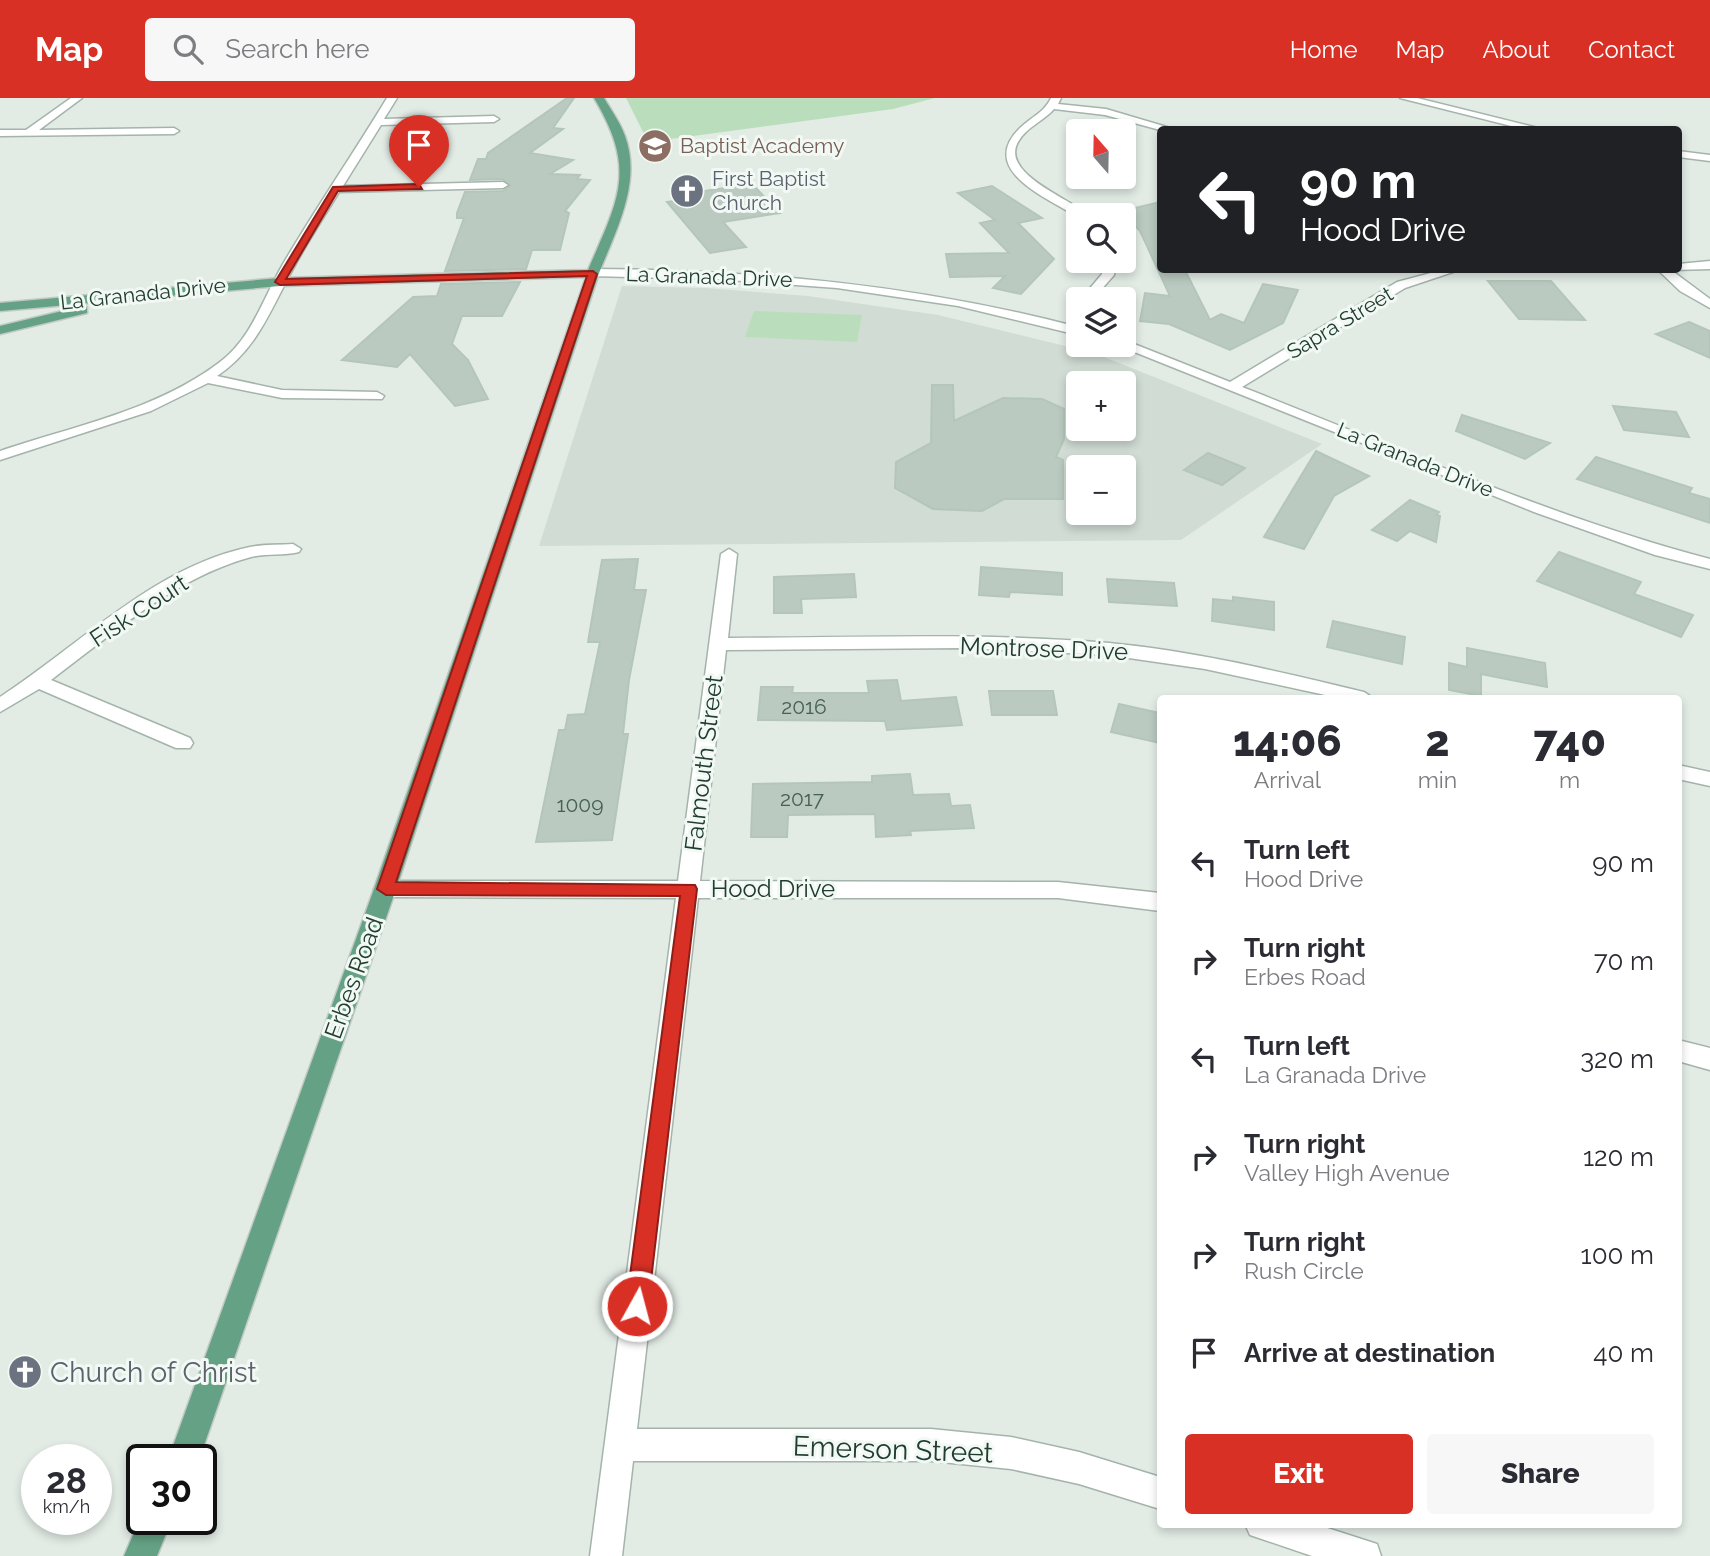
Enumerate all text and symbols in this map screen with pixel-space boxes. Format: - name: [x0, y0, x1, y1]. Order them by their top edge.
- search box: [145, 18, 635, 81]
- text: Map: [35, 30, 103, 69]
- icon: search: [169, 30, 207, 68]
- text: Search here: [225, 34, 370, 64]
- text: Home: [1290, 35, 1358, 64]
- text: Map: [1396, 35, 1444, 64]
- text: About: [1482, 35, 1550, 64]
- text: Contact: [1588, 35, 1675, 64]
- pin: [389, 115, 449, 187]
- north arrow: [1066, 119, 1136, 189]
- map controls: [1066, 119, 1136, 525]
- icon: arrive: [400, 126, 438, 164]
- school or university icon: Baptist Academy: [636, 127, 674, 165]
- place label: Baptist Academy: [680, 133, 844, 158]
- text: 90 m: [1300, 152, 1416, 209]
- icon: left: [1185, 154, 1276, 245]
- place label: First Baptist Church: [712, 166, 826, 215]
- church icon: First Baptist Church: [668, 172, 706, 210]
- button: search: [1066, 203, 1136, 273]
- text: Hood Drive: [1300, 211, 1466, 248]
- street label: La Granada Drive: [625, 261, 793, 292]
- street label: La Granada Drive: [59, 272, 227, 315]
- street label: Sapra Street: [1282, 281, 1397, 364]
- button: layers: [1066, 287, 1136, 357]
- button: +: [1066, 371, 1136, 441]
- street label: La Granada Drive: [1333, 417, 1497, 502]
- button: −: [1066, 455, 1136, 525]
- street label: Fisk Court: [84, 568, 193, 653]
- street label: Montrose Drive: [959, 631, 1129, 666]
- street label: Falmouth Street: [678, 673, 729, 853]
- house number: 2016: [781, 694, 827, 719]
- text: 14:06: [1233, 717, 1342, 766]
- text: 2: [1425, 717, 1450, 766]
- text: 740: [1533, 717, 1606, 766]
- text: Arrival: [1254, 766, 1321, 793]
- text: min: [1418, 766, 1457, 793]
- text: m: [1559, 766, 1580, 793]
- house number: 2017: [780, 786, 825, 811]
- house number: 1009: [557, 792, 604, 817]
- text: Turn left: [1244, 835, 1350, 865]
- icon: left: [1185, 844, 1223, 882]
- text: 90 m: [1592, 848, 1654, 878]
- text: Hood Drive: [1244, 865, 1363, 892]
- street label: Hood Drive: [711, 874, 835, 903]
- street label: Erbes Road: [318, 913, 389, 1043]
- text: Turn right: [1244, 933, 1365, 963]
- icon: right: [1185, 942, 1223, 980]
- text: 70 m: [1594, 946, 1654, 976]
- text: Erbes Road: [1244, 963, 1366, 990]
- text: Turn left: [1244, 1031, 1350, 1061]
- icon: left: [1185, 1040, 1223, 1078]
- text: 320 m: [1580, 1044, 1654, 1074]
- text: La Granada Drive: [1244, 1061, 1426, 1088]
- text: Turn right: [1244, 1129, 1365, 1159]
- icon: right: [1185, 1138, 1223, 1176]
- text: 120 m: [1583, 1142, 1654, 1172]
- text: Valley High Avenue: [1244, 1159, 1450, 1186]
- text: Turn right: [1244, 1227, 1365, 1257]
- icon: right: [1185, 1236, 1223, 1274]
- text: 100 m: [1581, 1240, 1654, 1270]
- text: Rush Circle: [1244, 1257, 1364, 1284]
- position arrow: [600, 1269, 674, 1343]
- icon: arrive: [1185, 1334, 1223, 1372]
- text: Arrive at destination: [1244, 1338, 1495, 1368]
- text: 40 m: [1593, 1338, 1654, 1368]
- church icon: Church of Christ: [6, 1353, 44, 1391]
- place label: Church of Christ: [50, 1356, 258, 1389]
- street label: Emerson Street: [792, 1430, 994, 1470]
- button: Exit: [1185, 1434, 1413, 1514]
- button: Share: [1427, 1434, 1654, 1514]
- speed limit sign: 30: [126, 1444, 217, 1535]
- text: 28: [46, 1460, 87, 1501]
- text: km/h: [43, 1496, 90, 1517]

